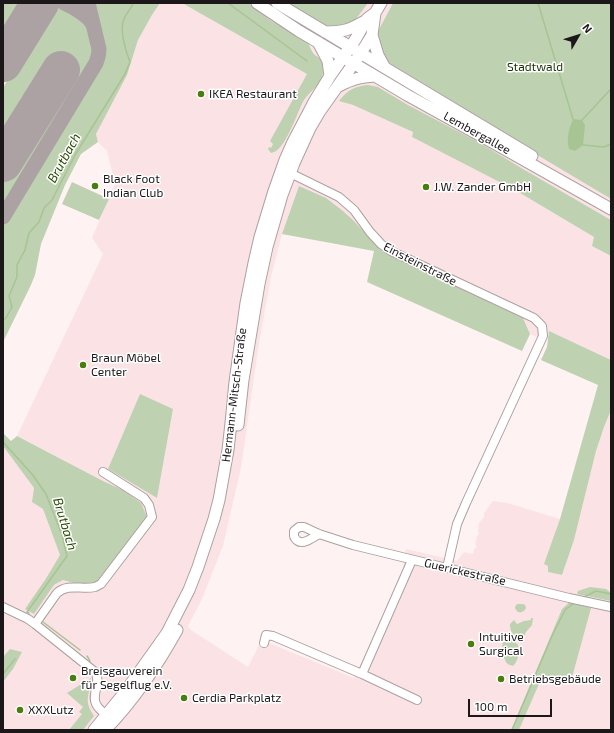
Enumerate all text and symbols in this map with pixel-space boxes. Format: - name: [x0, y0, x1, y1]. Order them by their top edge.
- north arrow: [558, 16, 598, 56]
- text: N: [580, 21, 595, 35]
- park label: Stadtwald: [507, 60, 563, 74]
- place label: IKEA Restaurant: [209, 87, 297, 101]
- marker: IKEA Restaurant: [196, 89, 206, 99]
- street label: Lembergallee: [441, 109, 513, 157]
- water label: Brutbach: [44, 131, 84, 185]
- place label: Black Foot Indian Club: [103, 172, 163, 200]
- place label: J.W. Zander GmbH: [434, 180, 531, 194]
- marker: Black Foot Indian Club: [90, 181, 100, 191]
- marker: J.W. Zander GmbH: [421, 182, 431, 192]
- street label: Einsteinstraße: [381, 239, 459, 289]
- street label: Hermann-Mitsch-Straße: [219, 327, 249, 463]
- place label: Braun Möbel Center: [91, 351, 161, 379]
- marker: Braun Möbel Center: [78, 360, 88, 370]
- water label: Brutbach: [50, 496, 80, 552]
- street label: Guerickestraße: [423, 556, 507, 588]
- place label: Intuitive Surgical: [479, 630, 524, 658]
- marker: Intuitive Surgical: [466, 639, 476, 649]
- place label: Breisgauverein für Segelflug e.V.: [81, 664, 172, 692]
- place label: Betriebsgebäude: [509, 672, 601, 686]
- marker: Breisgauverein für Segelflug e.V.: [68, 673, 78, 683]
- marker: Betriebsgebäude: [496, 674, 506, 684]
- place label: Cerdia Parkplatz: [192, 691, 281, 705]
- scale bar: [470, 691, 554, 717]
- marker: Cerdia Parkplatz: [179, 693, 189, 703]
- text: 100 m: [475, 699, 507, 713]
- place label: XXXLutz: [28, 703, 74, 717]
- marker: XXXLutz: [15, 705, 25, 715]

